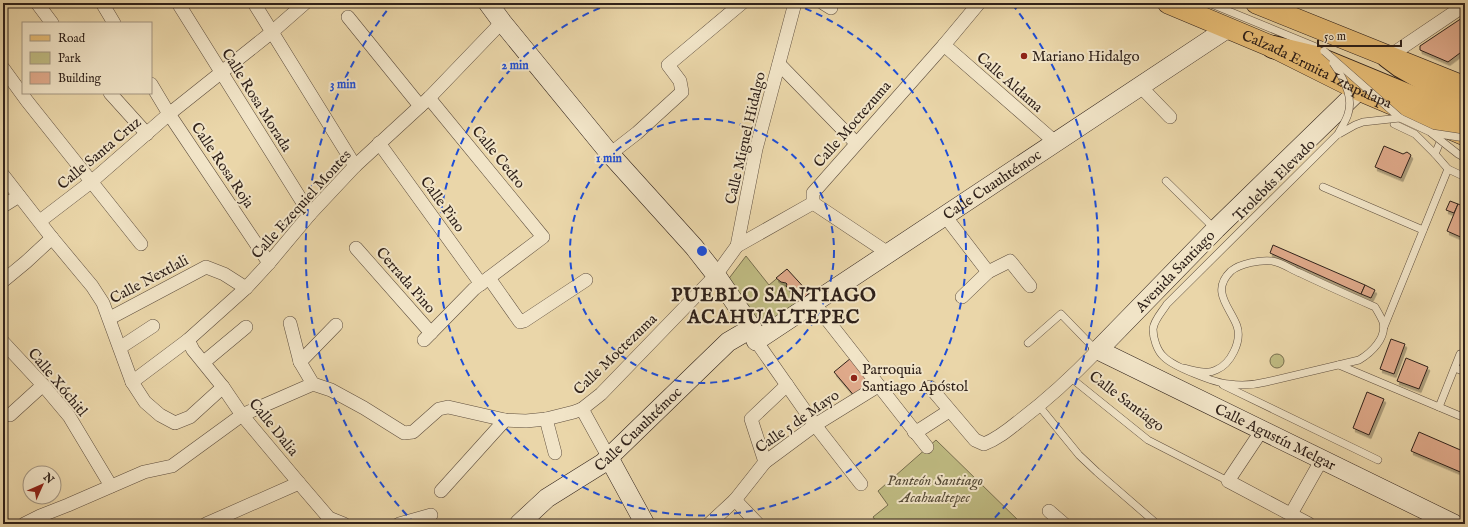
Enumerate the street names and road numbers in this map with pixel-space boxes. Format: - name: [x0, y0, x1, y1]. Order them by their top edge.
- street label: Calzada Ermita Iztapalapa: [1239, 26, 1395, 113]
- street label: Calle Rosa Morada: [217, 45, 296, 156]
- street label: Calle Aldama: [972, 48, 1047, 117]
- street label: Calle Miguel Hidalgo: [721, 70, 770, 206]
- street label: Calle Moctezuma: [810, 77, 896, 172]
- street label: Calle Santa Cruz: [54, 113, 145, 194]
- street label: Calle Rosa Roja: [187, 119, 259, 212]
- street label: Calle Cedro: [468, 122, 530, 192]
- street label: Trolebús Elevado: [1229, 135, 1320, 226]
- street label: Calle Cuauhtémoc: [939, 145, 1045, 224]
- street label: Calle Ezequiel Montes: [247, 146, 355, 263]
- street label: Calle Pino: [416, 173, 469, 236]
- street label: Avenida Santiago: [1131, 226, 1219, 317]
- street label: Cerrada Pino: [372, 243, 440, 317]
- street label: Calle Nextlali: [107, 251, 192, 308]
- street label: Calle Moctezuma: [570, 309, 661, 399]
- street label: Calle Xóchitl: [24, 344, 92, 421]
- street label: Calle Santiago: [1085, 367, 1168, 436]
- street label: Calle Cuauhtémoc: [591, 383, 686, 476]
- street label: Calle 5 de Mayo: [752, 386, 843, 457]
- street label: Calle Dalia: [245, 395, 303, 460]
- street label: Calle Agustín Melgar: [1212, 400, 1339, 475]

